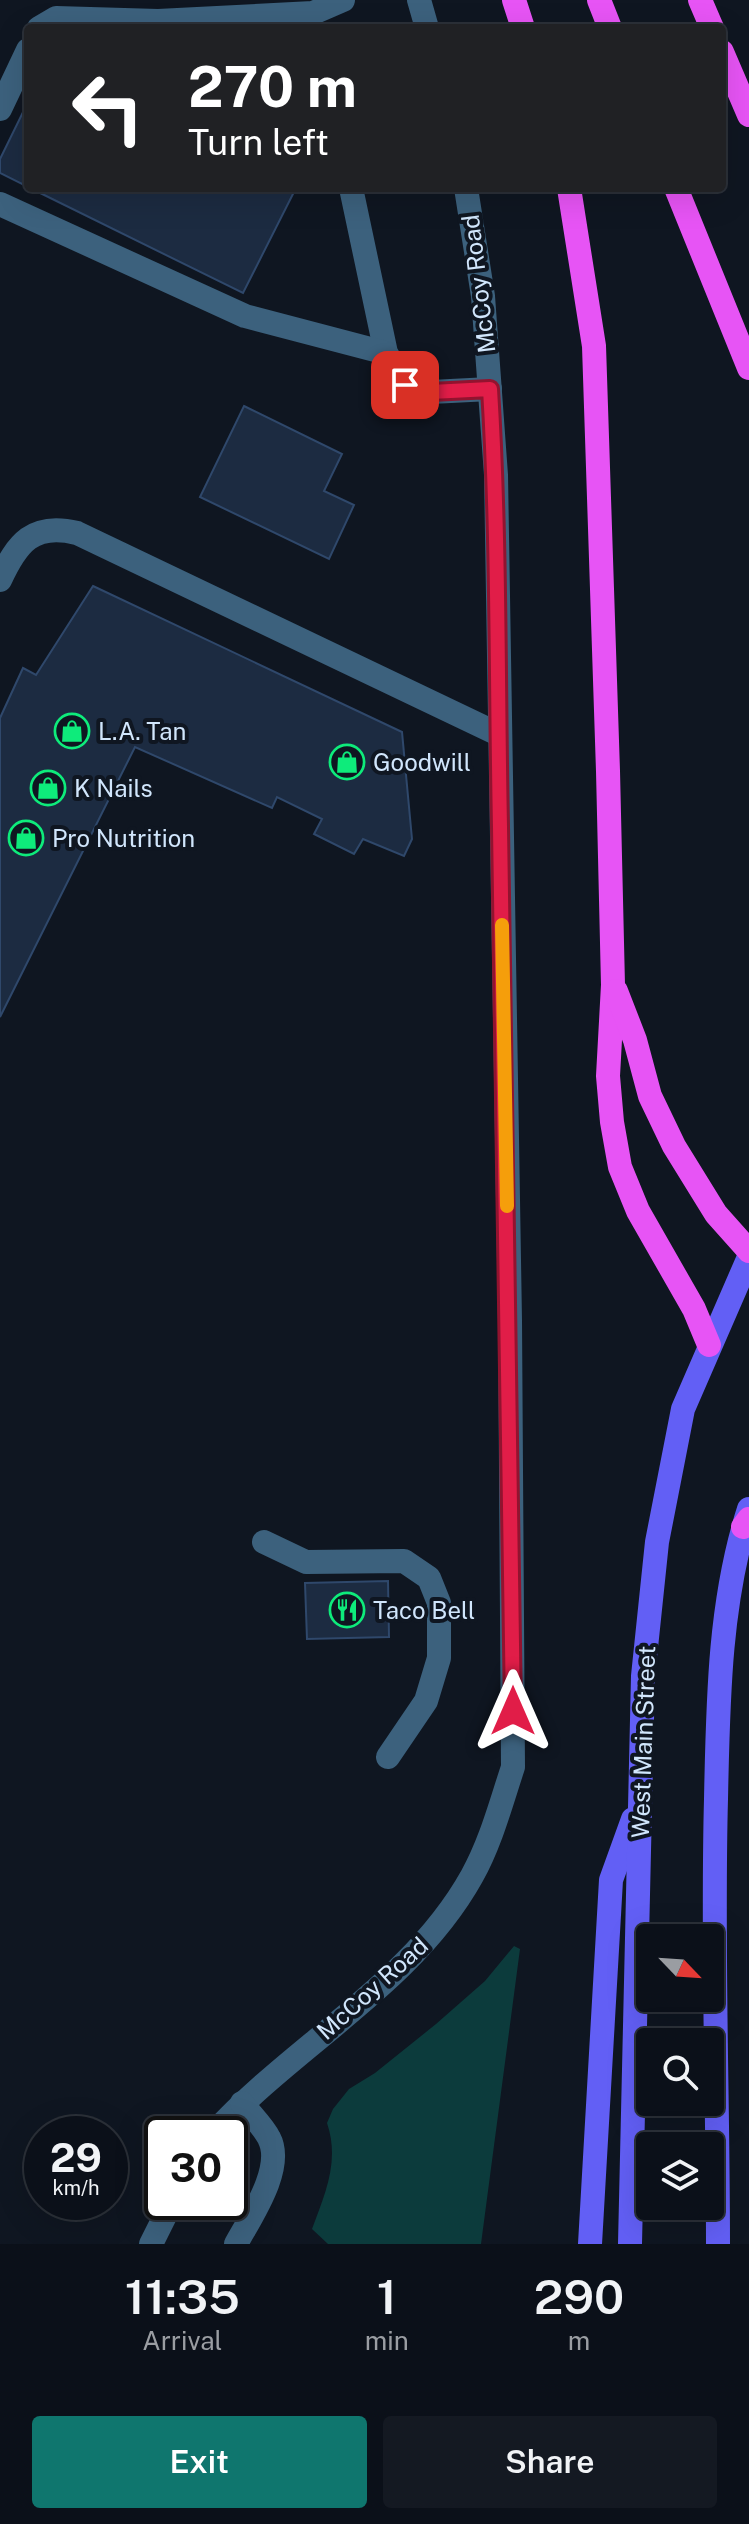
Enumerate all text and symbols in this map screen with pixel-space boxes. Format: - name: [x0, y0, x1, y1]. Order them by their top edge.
- text: 270 m: [188, 54, 357, 120]
- icon: left: [56, 56, 160, 160]
- text: Turn left: [188, 121, 329, 163]
- street label: McCoy Road: [456, 213, 500, 355]
- pin: [371, 351, 439, 419]
- icon: arrive: [383, 363, 427, 407]
- shop icon: L.A. Tan: [53, 712, 91, 750]
- place label: L.A. Tan: [98, 717, 186, 745]
- shop icon: Goodwill: [328, 743, 366, 781]
- place label: Goodwill: [373, 748, 471, 776]
- shop icon: K Nails: [29, 769, 67, 807]
- place label: K Nails: [74, 774, 153, 802]
- shop icon: Pro Nutrition: [7, 819, 45, 857]
- place label: Pro Nutrition: [52, 824, 195, 852]
- restaurant icon: Taco Bell: [328, 1591, 366, 1629]
- place label: Taco Bell: [373, 1596, 475, 1624]
- street label: West Main Street: [626, 1645, 660, 1839]
- position arrow: [471, 1669, 555, 1753]
- north arrow: [636, 1924, 724, 2012]
- map controls: [636, 1924, 724, 2220]
- street label: McCoy Road: [311, 1931, 433, 2045]
- button: search: [636, 2028, 724, 2116]
- speed limit sign: 30: [144, 2116, 248, 2220]
- button: layers: [636, 2132, 724, 2220]
- text: 29: [50, 2134, 102, 2181]
- text: km/h: [52, 2176, 100, 2200]
- text: 11:35: [125, 2268, 240, 2325]
- text: 1: [377, 2268, 397, 2325]
- text: 290: [534, 2268, 624, 2325]
- text: Arrival: [142, 2325, 222, 2356]
- text: min: [365, 2325, 409, 2356]
- text: m: [568, 2325, 590, 2356]
- button: Exit: [32, 2416, 367, 2508]
- button: Share: [383, 2416, 717, 2508]

